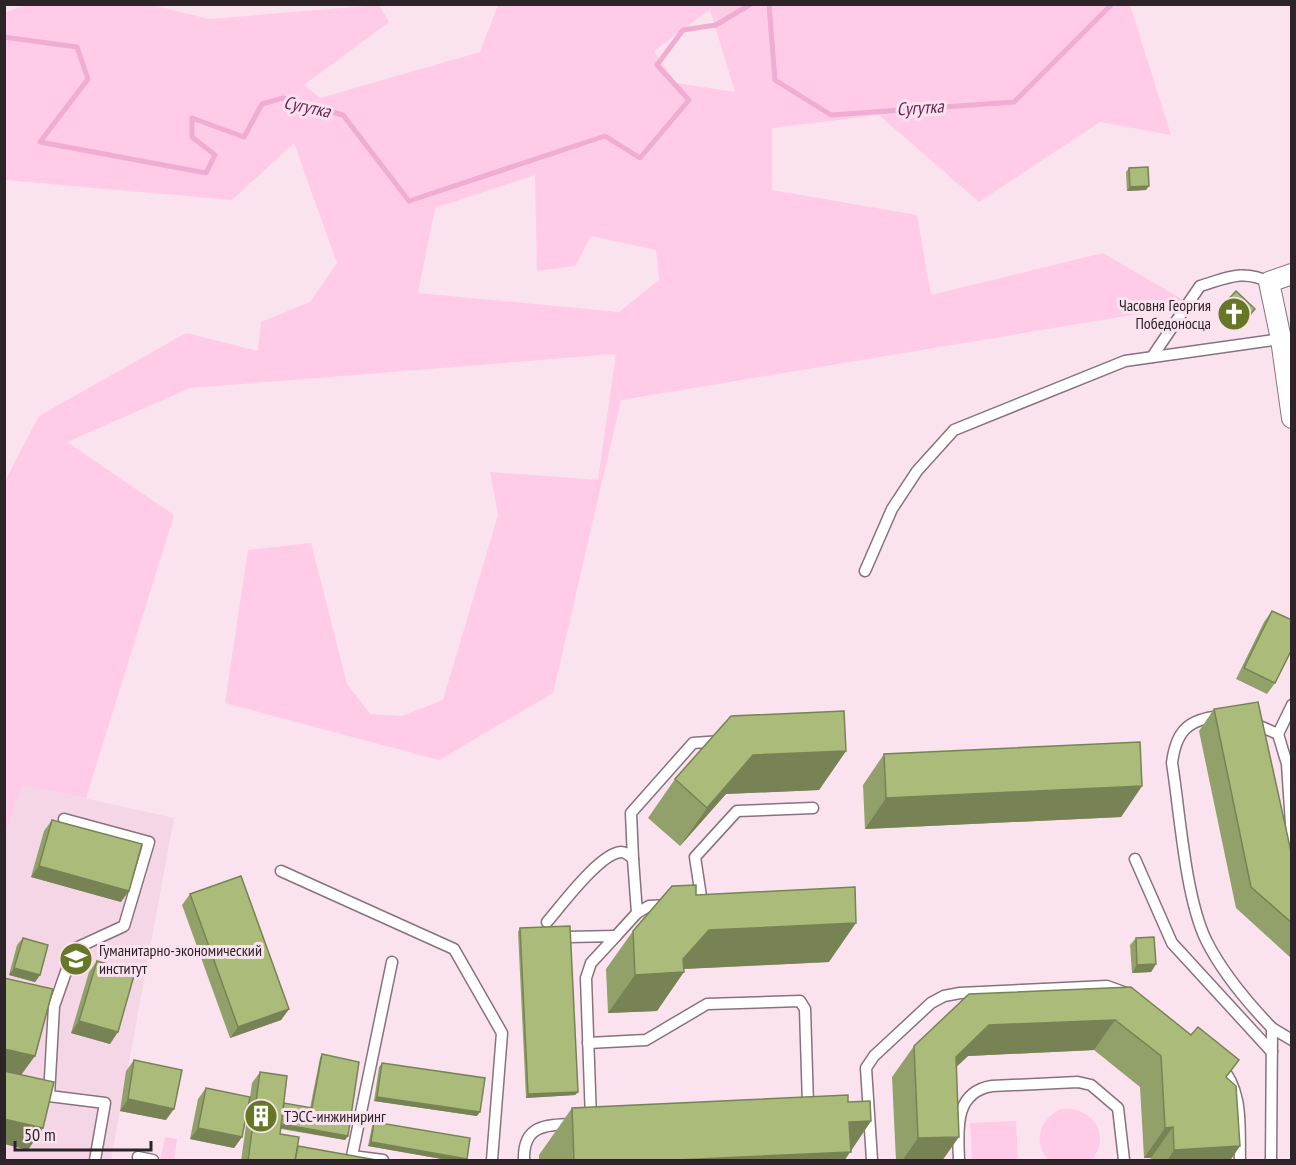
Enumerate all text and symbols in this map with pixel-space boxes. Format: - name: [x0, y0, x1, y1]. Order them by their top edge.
- water label: Сугутка: [282, 90, 333, 123]
- water label: Сугутка: [896, 94, 945, 121]
- place label: Часовня Георгия Победоносца: [1119, 295, 1211, 333]
- church icon: Часовня Георгия Победоносца: [1216, 296, 1252, 332]
- place label: Гуманитарно-экономический институт: [99, 940, 262, 978]
- school or university icon: Гуманитарно-экономический институт: [58, 941, 94, 977]
- building icon: ТЭСС-инжиниринг: [243, 1098, 279, 1134]
- place label: ТЭСС-инжиниринг: [284, 1106, 386, 1126]
- scale bar: [15, 1114, 152, 1152]
- text: 50 m: [24, 1123, 56, 1146]

